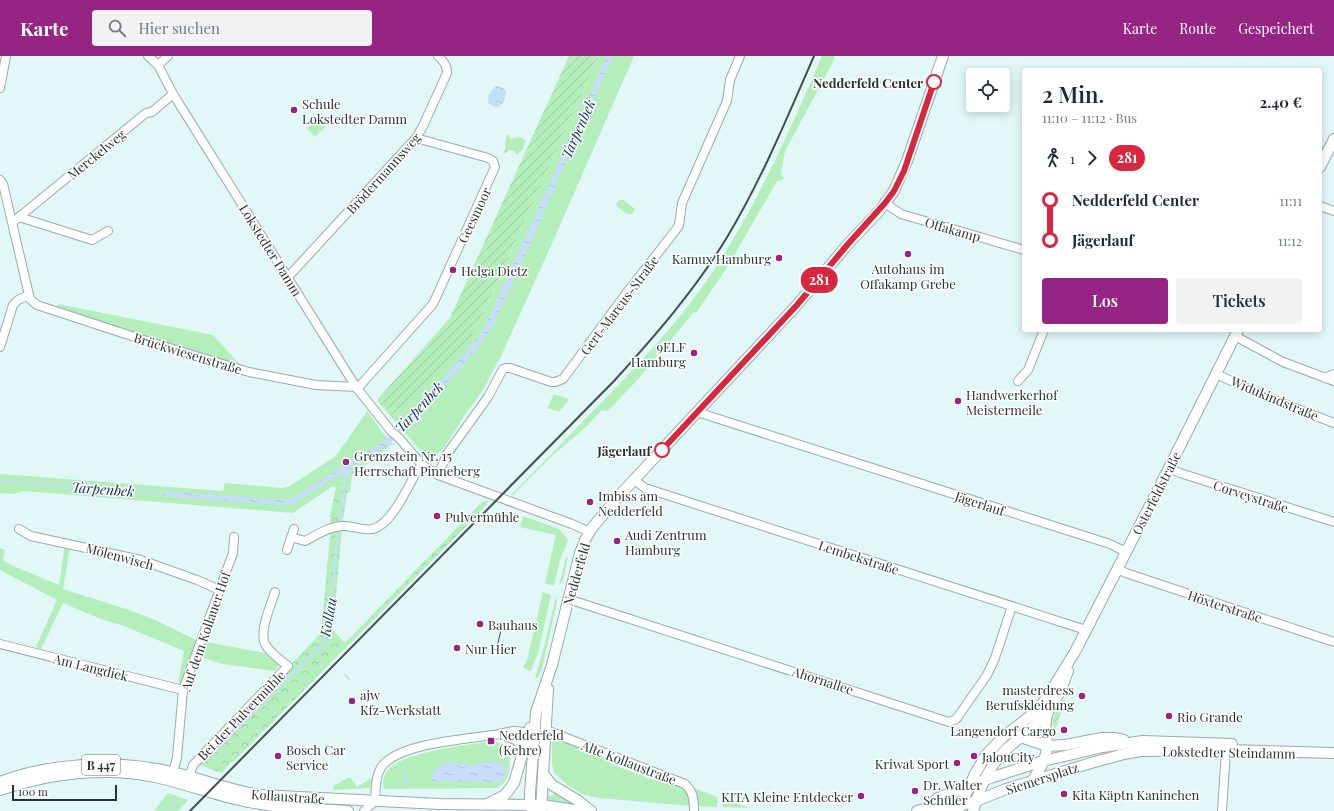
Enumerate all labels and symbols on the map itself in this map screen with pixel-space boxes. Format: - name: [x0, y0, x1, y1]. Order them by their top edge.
- place label: Nedderfeld Center: [813, 74, 923, 91]
- marker: Nedderfeld Center: [926, 74, 942, 90]
- place label: Schule Lokstedter Damm: [302, 95, 408, 127]
- water label: Tarpenbek: [557, 96, 599, 162]
- marker: Schule Lokstedter Damm: [289, 105, 299, 115]
- street label: Merckelweg: [63, 125, 129, 183]
- street label: Brödermannsweg: [342, 129, 424, 217]
- street label: Geesmoor: [454, 184, 494, 246]
- street label: Lokstedter Damm: [236, 201, 306, 299]
- street label: Offakamp: [923, 213, 983, 245]
- marker: Autohaus im Offakamp Grebe: [903, 249, 913, 259]
- place label: Kamux Hamburg: [672, 250, 771, 267]
- street label: Gert-Marcus-Straße: [576, 252, 662, 358]
- marker: Kamux Hamburg: [774, 253, 784, 263]
- place label: Autohaus im Offakamp Grebe: [860, 260, 956, 292]
- place label: Helga Dietz: [461, 262, 528, 279]
- marker: Helga Dietz: [448, 265, 458, 275]
- line badge: 281: [796, 267, 842, 293]
- street label: Brückwiesenstraße: [132, 328, 245, 378]
- place label: 9ELF Hamburg: [631, 338, 687, 370]
- marker: 9ELF Hamburg: [689, 348, 699, 358]
- street label: Widukindstraße: [1228, 372, 1322, 424]
- water label: Tarpenbek: [391, 378, 447, 436]
- place label: Handwerkerhof Meistermeile: [966, 386, 1059, 418]
- marker: Handwerkerhof Meistermeile: [953, 396, 963, 406]
- place label: Jägerlauf: [596, 442, 652, 459]
- marker: Jägerlauf: [654, 442, 670, 458]
- place label: Grenzstein Nr. 15 Herrschaft Pinneberg: [354, 447, 480, 479]
- street label: Osterfeldstraße: [1128, 448, 1184, 537]
- marker: Grenzstein Nr. 15 Herrschaft Pinneberg: [341, 457, 351, 467]
- street label: Corveystraße: [1211, 476, 1291, 516]
- water label: Tarpenbek: [71, 477, 135, 501]
- place label: Imbiss am Nedderfeld: [598, 487, 663, 519]
- street label: Jägerlauf: [952, 487, 1009, 520]
- marker: Imbiss am Nedderfeld: [585, 497, 595, 507]
- place label: Pulvermühle: [445, 508, 520, 525]
- marker: Pulvermühle: [432, 511, 442, 521]
- place label: Audi Zentrum Hamburg: [624, 526, 707, 558]
- marker: Audi Zentrum Hamburg: [612, 536, 622, 546]
- street label: Lembekstraße: [817, 536, 902, 578]
- street label: Mölenwisch: [84, 539, 156, 573]
- street label: Nedderfeld: [559, 540, 593, 607]
- street label: Auf dem Kollauer Hof: [176, 567, 234, 694]
- street label: Höxterstraße: [1186, 586, 1265, 626]
- water label: Kollau: [315, 596, 341, 639]
- place label: Bauhaus: [488, 616, 538, 633]
- marker: Bauhaus: [475, 619, 485, 629]
- place label: Nur Hier: [465, 640, 517, 657]
- marker: Nur Hier: [452, 643, 462, 653]
- street label: Am Langdiek: [51, 649, 131, 685]
- street label: Ahornallee: [789, 662, 856, 698]
- street label: Bei der Pulvermühle: [194, 666, 289, 764]
- place label: masterdress Berufskleidung: [986, 681, 1074, 713]
- place label: ajw Kfz-Werkstatt: [360, 686, 441, 718]
- marker: masterdress Berufskleidung: [1077, 691, 1087, 701]
- marker: ajw Kfz-Werkstatt: [347, 696, 357, 706]
- place label: Rio Grande: [1177, 708, 1243, 725]
- marker: Rio Grande: [1164, 711, 1174, 721]
- place label: Langendorf Cargo: [950, 722, 1056, 739]
- marker: Langendorf Cargo: [1059, 725, 1069, 735]
- place label: Nedderfeld (Kehre): [499, 726, 564, 758]
- marker: Nedderfeld (Kehre): [486, 736, 496, 746]
- street label: Alte Kollaustraße: [578, 736, 679, 788]
- place label: Bosch Car Service: [286, 741, 346, 773]
- street label: Lokstedter Steindamm: [1162, 742, 1296, 762]
- place label: JalouCity: [981, 748, 1035, 765]
- marker: Bosch Car Service: [273, 751, 283, 761]
- marker: JalouCity: [969, 751, 979, 761]
- road number: B 447: [82, 755, 120, 775]
- place label: Kriwat Sport: [875, 755, 949, 772]
- marker: Kriwat Sport: [952, 758, 962, 768]
- street label: Siemersplatz: [1003, 758, 1081, 798]
- place label: Dr. Walter Schüler: [923, 776, 982, 808]
- scale bar: [12, 783, 117, 802]
- street label: Kollaustraße: [251, 785, 326, 807]
- marker: Dr. Walter Schüler: [910, 786, 920, 796]
- place label: Kita Käptn Kaninchen: [1072, 786, 1199, 803]
- place label: KITA Kleine Entdecker: [721, 788, 853, 805]
- marker: Kita Käptn Kaninchen: [1059, 789, 1069, 799]
- marker: KITA Kleine Entdecker: [856, 791, 866, 801]

